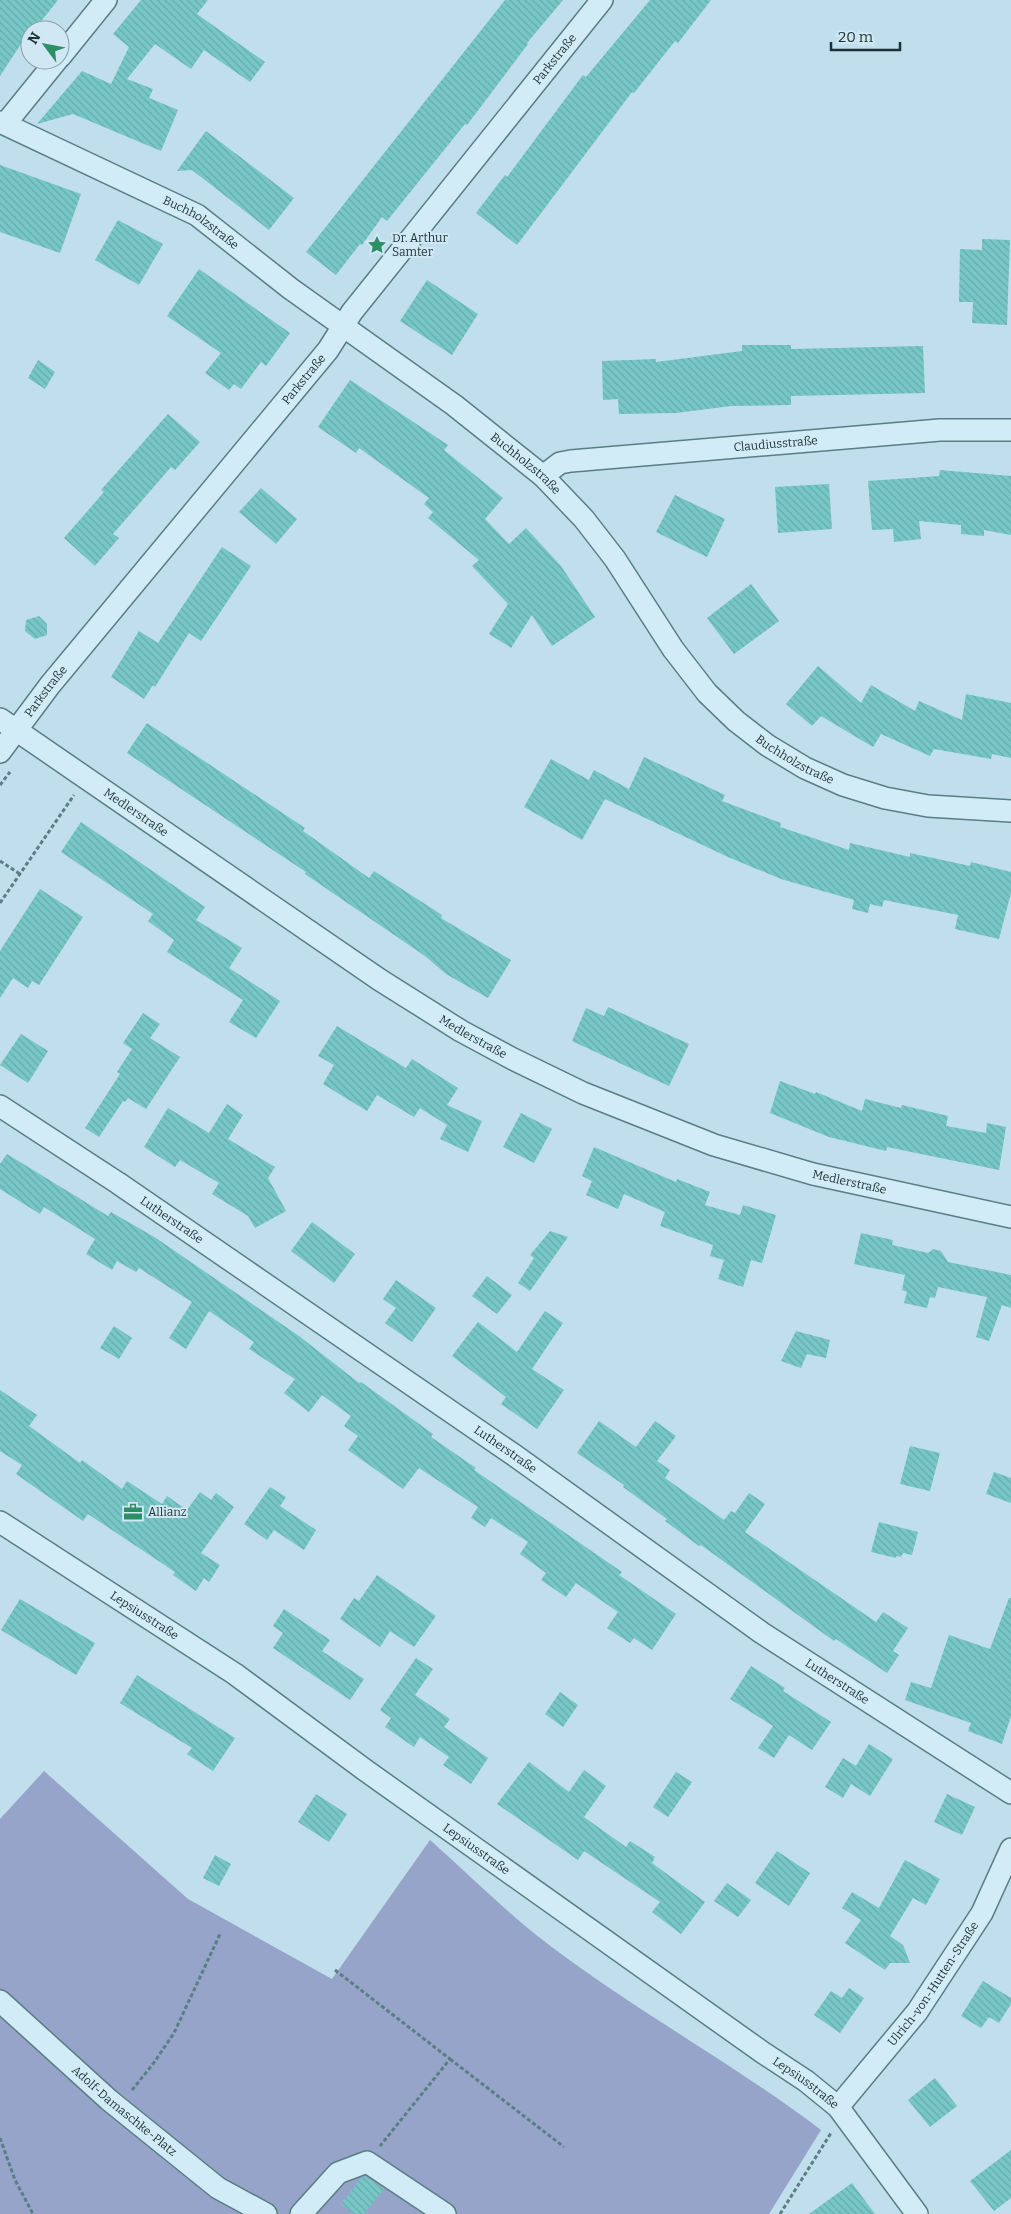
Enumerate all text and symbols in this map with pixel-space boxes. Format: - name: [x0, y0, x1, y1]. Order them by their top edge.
- north arrow: [20, 20, 70, 70]
- scale bar: [831, 20, 900, 52]
- text: 20 m: [838, 28, 874, 46]
- text: N: [24, 29, 45, 47]
- street label: Parkstraße: [530, 31, 579, 87]
- street label: Buchholzstraße: [161, 193, 241, 252]
- place label: Dr. Arthur Samter: [392, 231, 449, 259]
- place icon: Dr. Arthur Samter: [366, 234, 388, 256]
- street label: Parkstraße: [279, 351, 329, 407]
- street label: Buchholzstraße: [488, 430, 564, 497]
- street label: Claudiusstraße: [733, 433, 818, 454]
- street label: Parkstraße: [22, 663, 70, 720]
- street label: Buchholzstraße: [753, 732, 836, 787]
- street label: Medlerstraße: [101, 785, 171, 840]
- street label: Medlerstraße: [437, 1012, 509, 1061]
- street label: Medlerstraße: [811, 1167, 888, 1197]
- street label: Lutherstraße: [138, 1193, 206, 1246]
- street label: Lutherstraße: [471, 1423, 539, 1476]
- office icon: Allianz: [122, 1501, 144, 1523]
- place label: Allianz: [148, 1505, 187, 1519]
- street label: Lepsiusstraße: [108, 1588, 181, 1643]
- street label: Lutherstraße: [803, 1656, 872, 1707]
- street label: Lepsiusstraße: [440, 1821, 512, 1878]
- street label: Ulrich-von-Hutten-Straße: [885, 1919, 981, 2049]
- street label: Lepsiusstraße: [770, 2054, 842, 2112]
- street label: Adolf-Damaschke-Platz: [69, 2063, 180, 2159]

